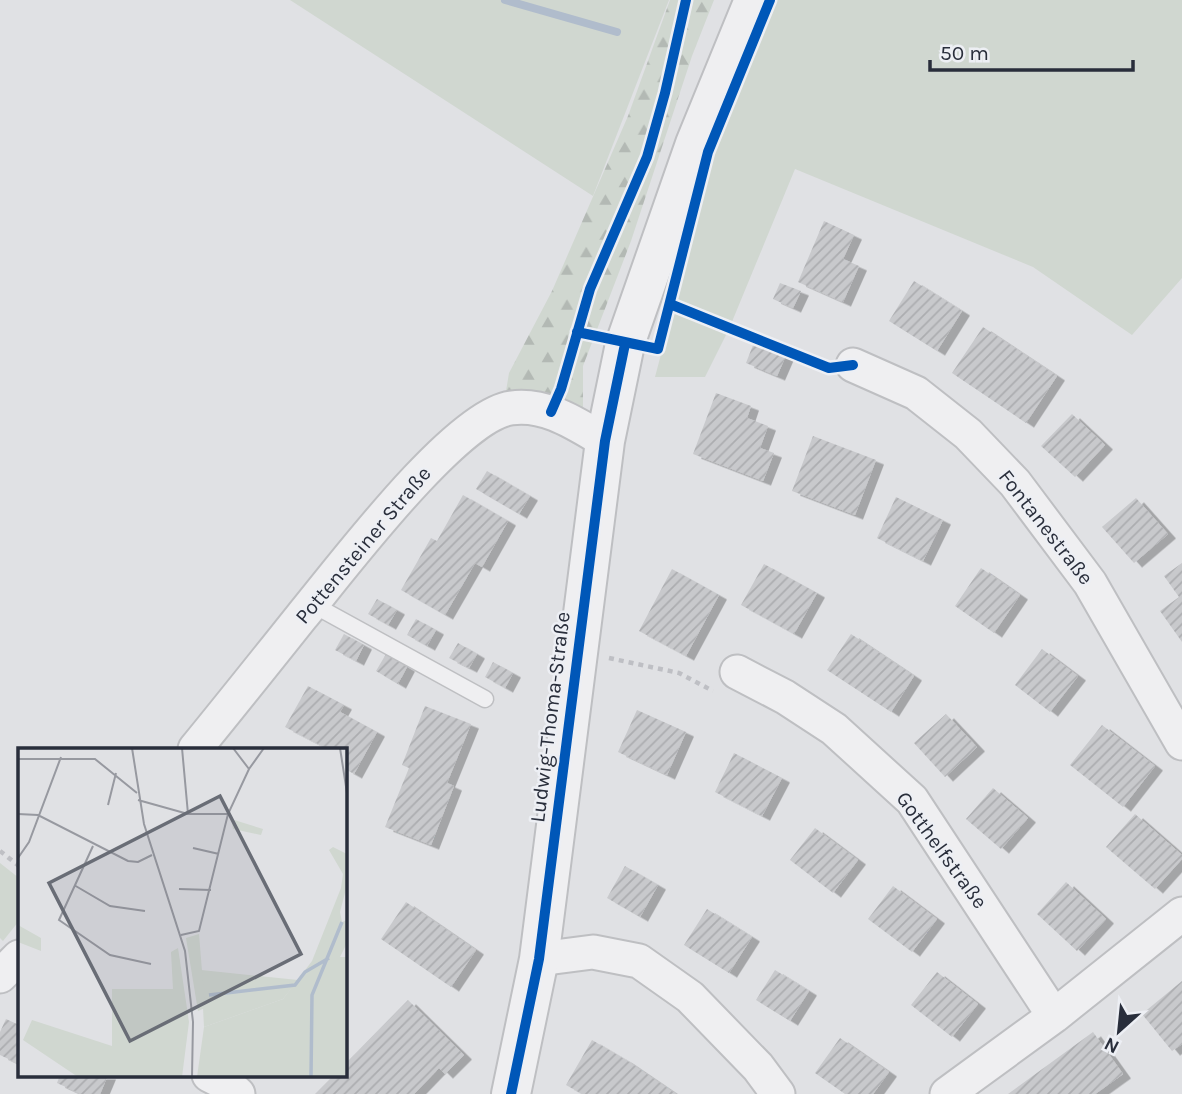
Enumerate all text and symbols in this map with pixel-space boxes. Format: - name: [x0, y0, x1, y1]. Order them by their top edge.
- scale bar: [930, 28, 1133, 72]
- text: 50 m: [940, 41, 989, 65]
- street label: Pottensteiner Straße: [290, 462, 436, 628]
- street label: Fontanestraße: [994, 465, 1098, 589]
- street label: Ludwig-Thoma-Straße: [525, 610, 575, 824]
- inset map: [18, 748, 346, 1076]
- street label: Gotthelfstraße: [892, 787, 992, 913]
- north arrow: [1084, 996, 1154, 1066]
- text: N: [1101, 1032, 1123, 1058]

